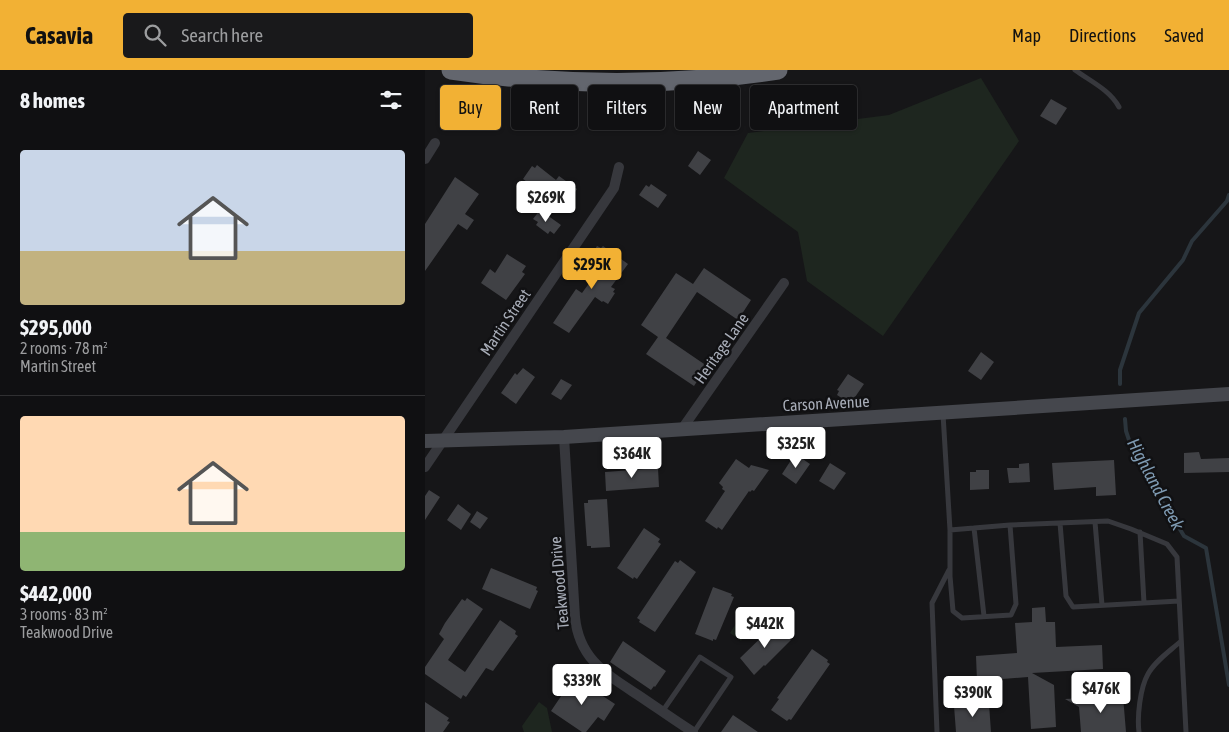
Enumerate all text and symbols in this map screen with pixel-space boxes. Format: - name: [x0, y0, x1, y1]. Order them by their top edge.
- search box: [123, 13, 473, 58]
- icon: search: [141, 21, 169, 49]
- text: Casavia: [25, 22, 93, 49]
- text: Search here: [181, 24, 263, 46]
- text: Map: [1012, 25, 1041, 46]
- text: Directions: [1069, 25, 1136, 46]
- text: Saved: [1164, 25, 1204, 46]
- chip: Buy: [440, 85, 501, 130]
- chip: Rent: [511, 85, 578, 130]
- chip: Filters: [588, 85, 665, 130]
- chip: New: [675, 85, 740, 130]
- chip: Apartment: [750, 85, 857, 130]
- icon: filters: [377, 86, 405, 114]
- text: 8 homes: [20, 88, 85, 112]
- pin: $269K: [511, 180, 581, 223]
- icon: home: [168, 183, 258, 273]
- text: $269K: [527, 188, 565, 206]
- pin: $295K: [557, 248, 627, 290]
- text: $295K: [573, 255, 611, 273]
- street label: Martin Street: [476, 285, 534, 359]
- street label: Heritage Lane: [690, 309, 753, 387]
- text: $295,000: [20, 315, 92, 339]
- text: 2 rooms · 78 m²: [20, 339, 108, 357]
- text: Martin Street: [20, 357, 96, 375]
- street label: Carson Avenue: [782, 392, 870, 414]
- pin: $325K: [761, 426, 831, 469]
- text: $325K: [777, 434, 815, 452]
- water label: Highland Creek: [1123, 434, 1190, 535]
- pin: $364K: [597, 436, 667, 479]
- text: $364K: [613, 444, 651, 462]
- icon: home: [168, 448, 258, 538]
- street label: Teakwood Drive: [546, 536, 572, 630]
- text: $442,000: [20, 581, 92, 605]
- text: 3 rooms · 83 m²: [20, 605, 108, 623]
- pin: $442K: [730, 606, 800, 649]
- text: $442K: [746, 614, 784, 632]
- text: Teakwood Drive: [20, 623, 113, 641]
- pin: $339K: [547, 664, 617, 706]
- text: $339K: [563, 671, 601, 689]
- pin: $476K: [1066, 672, 1136, 714]
- pin: $390K: [938, 676, 1008, 718]
- text: $476K: [1082, 679, 1120, 697]
- text: $390K: [954, 683, 992, 701]

